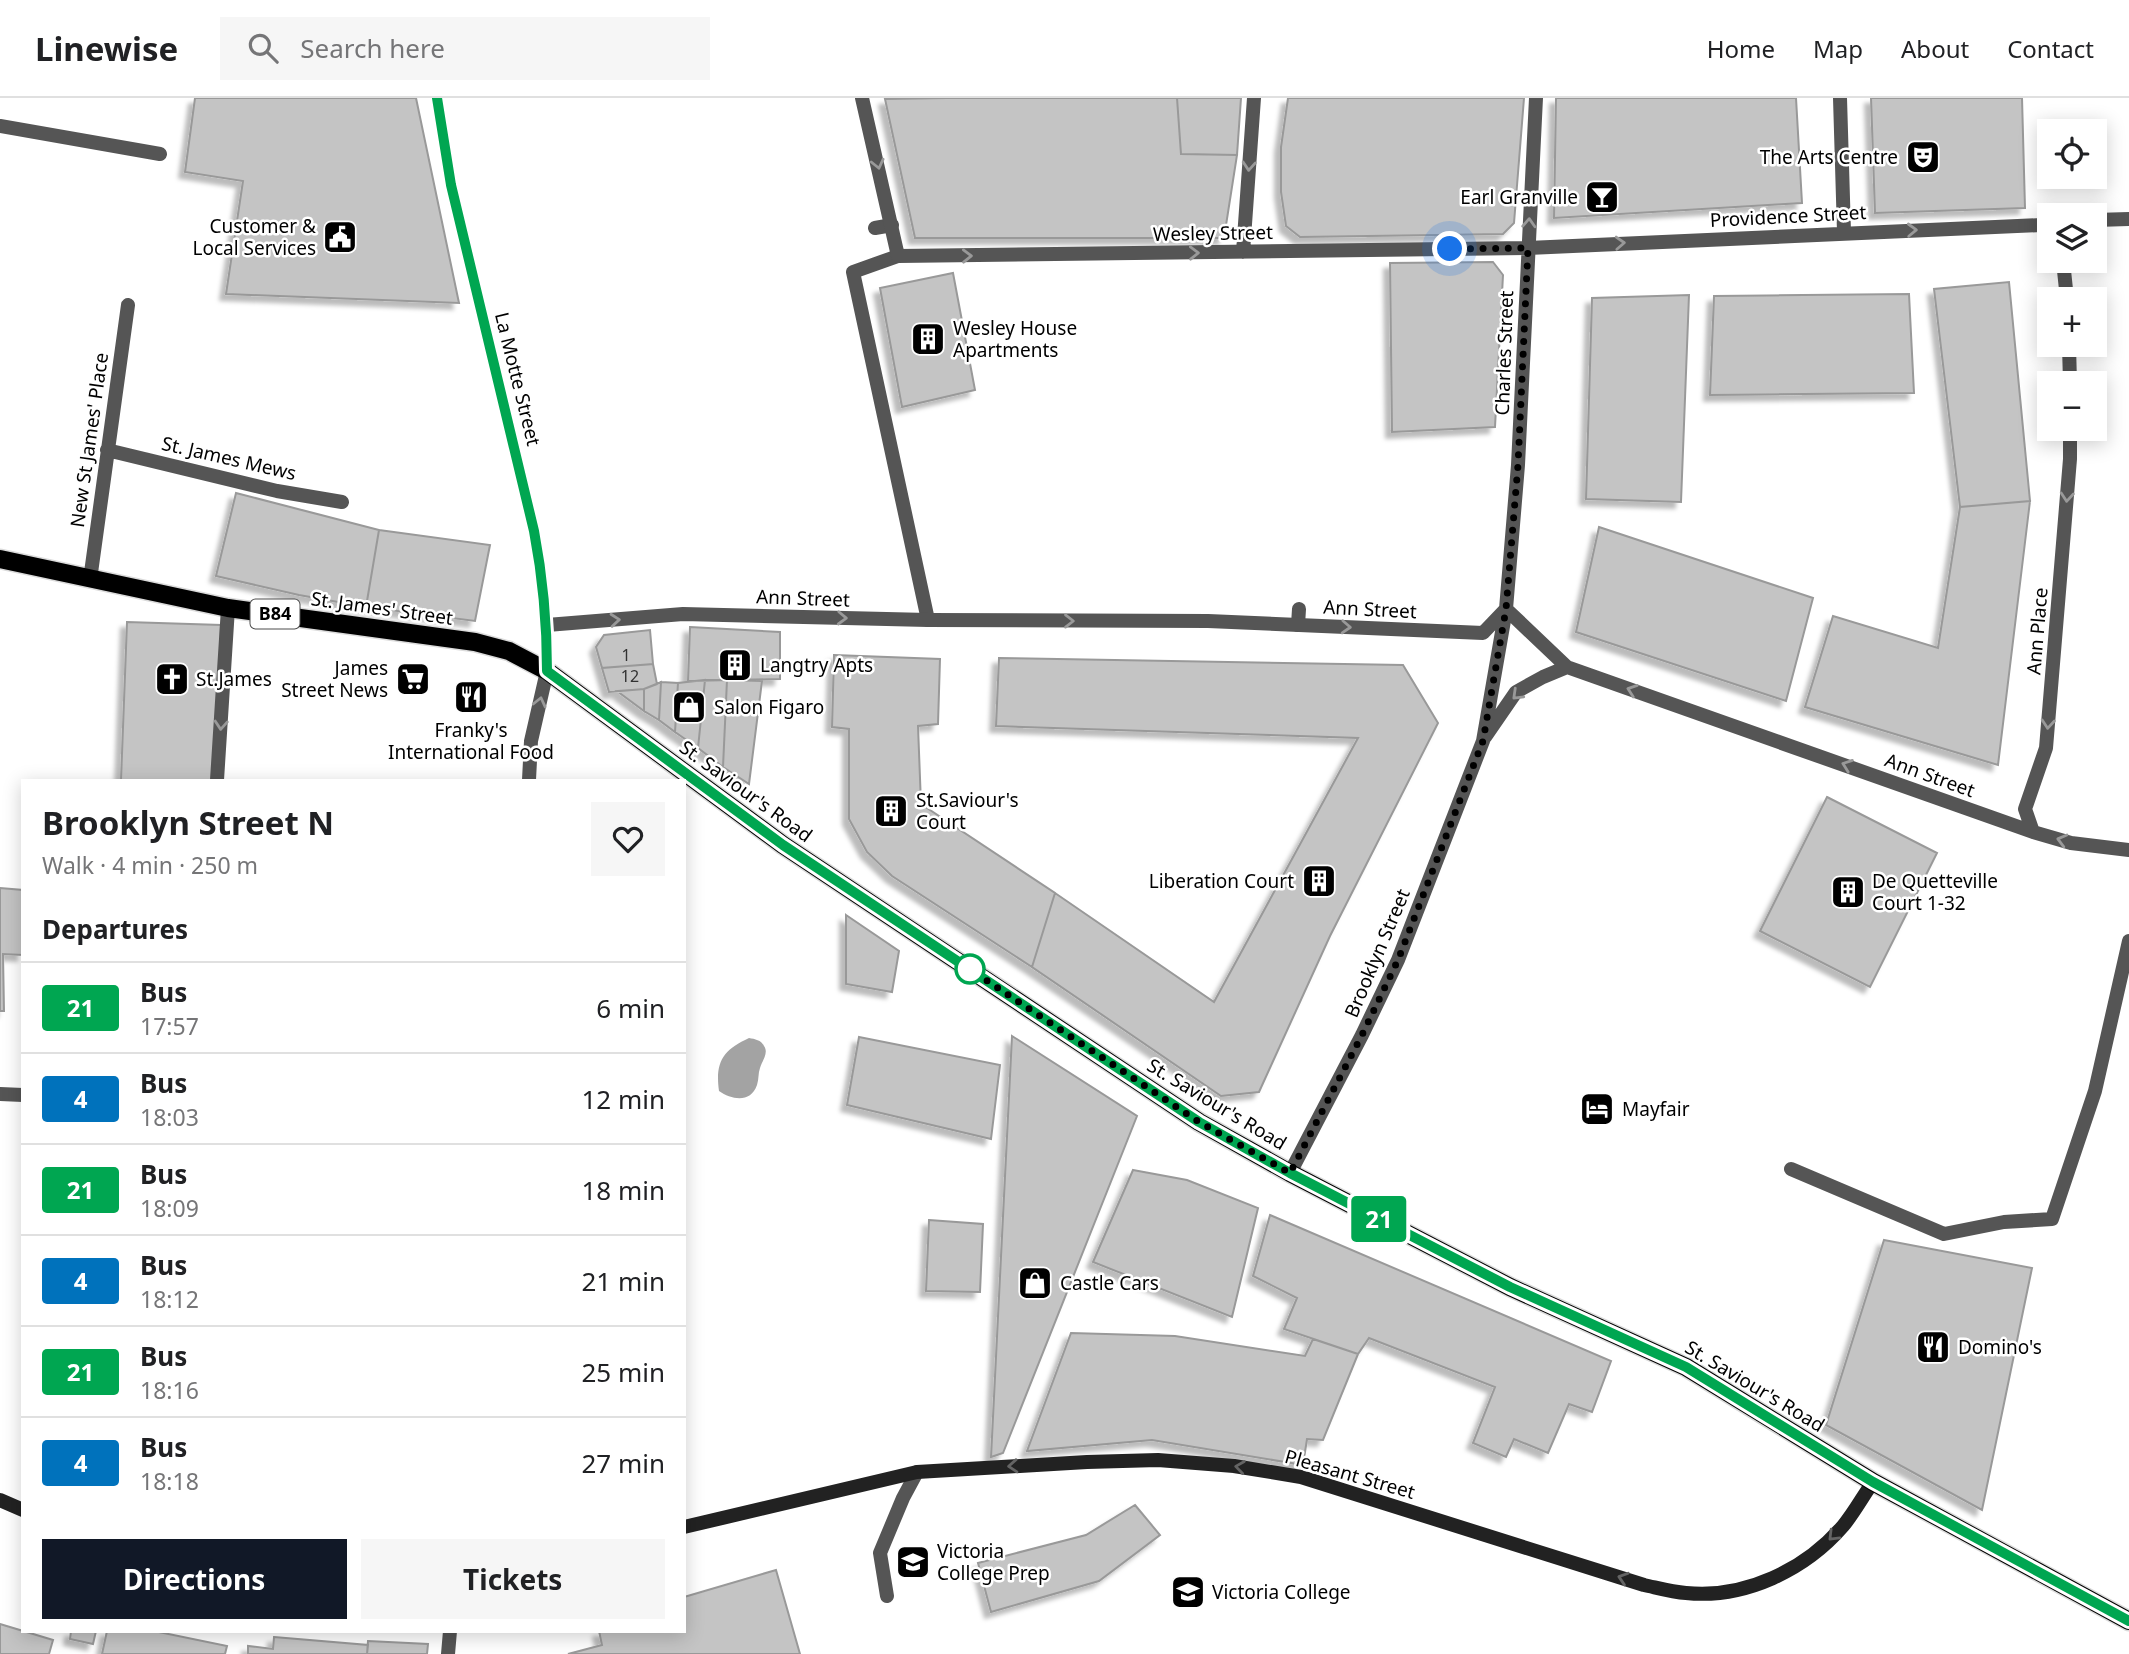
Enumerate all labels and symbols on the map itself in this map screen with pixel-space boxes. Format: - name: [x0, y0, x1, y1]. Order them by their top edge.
- theatre icon: The Arts Centre: [1904, 138, 1942, 176]
- place label: The Arts Centre: [1760, 144, 1898, 170]
- one-way arrow: [870, 158, 884, 170]
- one-way arrow: [1242, 161, 1257, 172]
- bar icon: Earl Granville: [1583, 178, 1621, 216]
- place label: Earl Granville: [1460, 184, 1578, 210]
- street label: Providence Street: [1709, 199, 1867, 233]
- place label: Customer & Local Services: [192, 213, 316, 261]
- one-way arrow: [1521, 217, 1536, 228]
- public building icon: Customer & Local Services: [321, 218, 359, 256]
- street label: Wesley Street: [1153, 219, 1273, 247]
- one-way arrow: [1907, 222, 1918, 237]
- your location: [1432, 231, 1467, 266]
- one-way arrow: [1615, 236, 1626, 251]
- one-way arrow: [1189, 245, 1200, 261]
- one-way arrow: [961, 248, 972, 263]
- street label: Charles Street: [1489, 290, 1519, 416]
- street label: La Motte Street: [489, 310, 547, 449]
- place label: Wesley House Apartments: [953, 315, 1077, 363]
- building icon: Wesley House Apartments: [909, 320, 947, 358]
- street label: New St James' Place: [64, 351, 114, 529]
- street label: St. James Mews: [159, 430, 299, 486]
- one-way arrow: [2060, 492, 2075, 503]
- street label: Ann Street: [756, 583, 850, 613]
- street label: St. James' Street: [309, 585, 455, 631]
- street label: Ann Place: [2020, 586, 2054, 676]
- street label: Ann Street: [1323, 594, 1418, 624]
- road number: B84: [250, 600, 300, 628]
- one-way arrow: [837, 610, 848, 626]
- one-way arrow: [609, 613, 621, 628]
- one-way arrow: [1065, 613, 1075, 629]
- one-way arrow: [1341, 620, 1352, 635]
- house number: 1: [621, 644, 631, 666]
- building icon: Langtry Apts: [716, 646, 754, 684]
- place label: Langtry Apts: [760, 652, 873, 678]
- place label: James Street News: [281, 655, 388, 703]
- church icon: St.James: [153, 660, 191, 698]
- supermarket icon: James Street News: [394, 660, 432, 698]
- house number: 12: [621, 665, 639, 687]
- place label: St.James: [196, 666, 272, 692]
- restaurant icon: Franky's International Food: [452, 678, 490, 716]
- one-way arrow: [1627, 684, 1639, 698]
- one-way arrow: [1513, 687, 1526, 699]
- shop icon: Salon Figaro: [670, 688, 708, 726]
- place label: Salon Figaro: [714, 694, 824, 720]
- one-way arrow: [532, 696, 546, 708]
- place label: Franky's International Food: [388, 717, 554, 765]
- one-way arrow: [2041, 718, 2056, 729]
- one-way arrow: [214, 720, 229, 731]
- street label: St. Saviour's Road: [674, 734, 818, 848]
- street label: Ann Street: [1882, 747, 1979, 803]
- one-way arrow: [1841, 759, 1853, 773]
- place label: St.Saviour's Court: [916, 787, 1019, 835]
- building icon: St.Saviour's Court: [872, 792, 910, 830]
- one-way arrow: [2056, 834, 2068, 848]
- building icon: Liberation Court: [1300, 862, 1338, 900]
- place label: Liberation Court: [1149, 868, 1294, 894]
- place label: De Quetteville Court 1-32: [1872, 868, 1998, 916]
- building icon: De Quetteville Court 1-32: [1829, 873, 1867, 911]
- street label: Brooklyn Street: [1338, 885, 1416, 1021]
- unlabelled marker: [955, 954, 985, 984]
- street label: St. Saviour's Road: [1142, 1052, 1292, 1156]
- hotel icon: Mayfair: [1578, 1090, 1616, 1128]
- place label: Mayfair: [1622, 1096, 1690, 1122]
- line badge: 21: [1348, 1196, 1410, 1242]
- shop icon: Castle Cars: [1016, 1264, 1054, 1302]
- place label: Castle Cars: [1060, 1270, 1159, 1296]
- restaurant icon: Domino's: [1914, 1328, 1952, 1366]
- street label: St. Saviour's Road: [1680, 1334, 1830, 1438]
- place label: Domino's: [1958, 1334, 2042, 1360]
- street label: Pleasant Street: [1282, 1443, 1418, 1505]
- one-way arrow: [1008, 1458, 1019, 1473]
- one-way arrow: [1235, 1460, 1246, 1475]
- one-way arrow: [1828, 1528, 1841, 1541]
- place label: Victoria College Prep: [937, 1538, 1050, 1586]
- school or university icon: Victoria College Prep: [894, 1543, 932, 1581]
- one-way arrow: [1617, 1572, 1630, 1586]
- school or university icon: Victoria College: [1169, 1573, 1207, 1611]
- place label: Victoria College: [1212, 1579, 1351, 1605]

